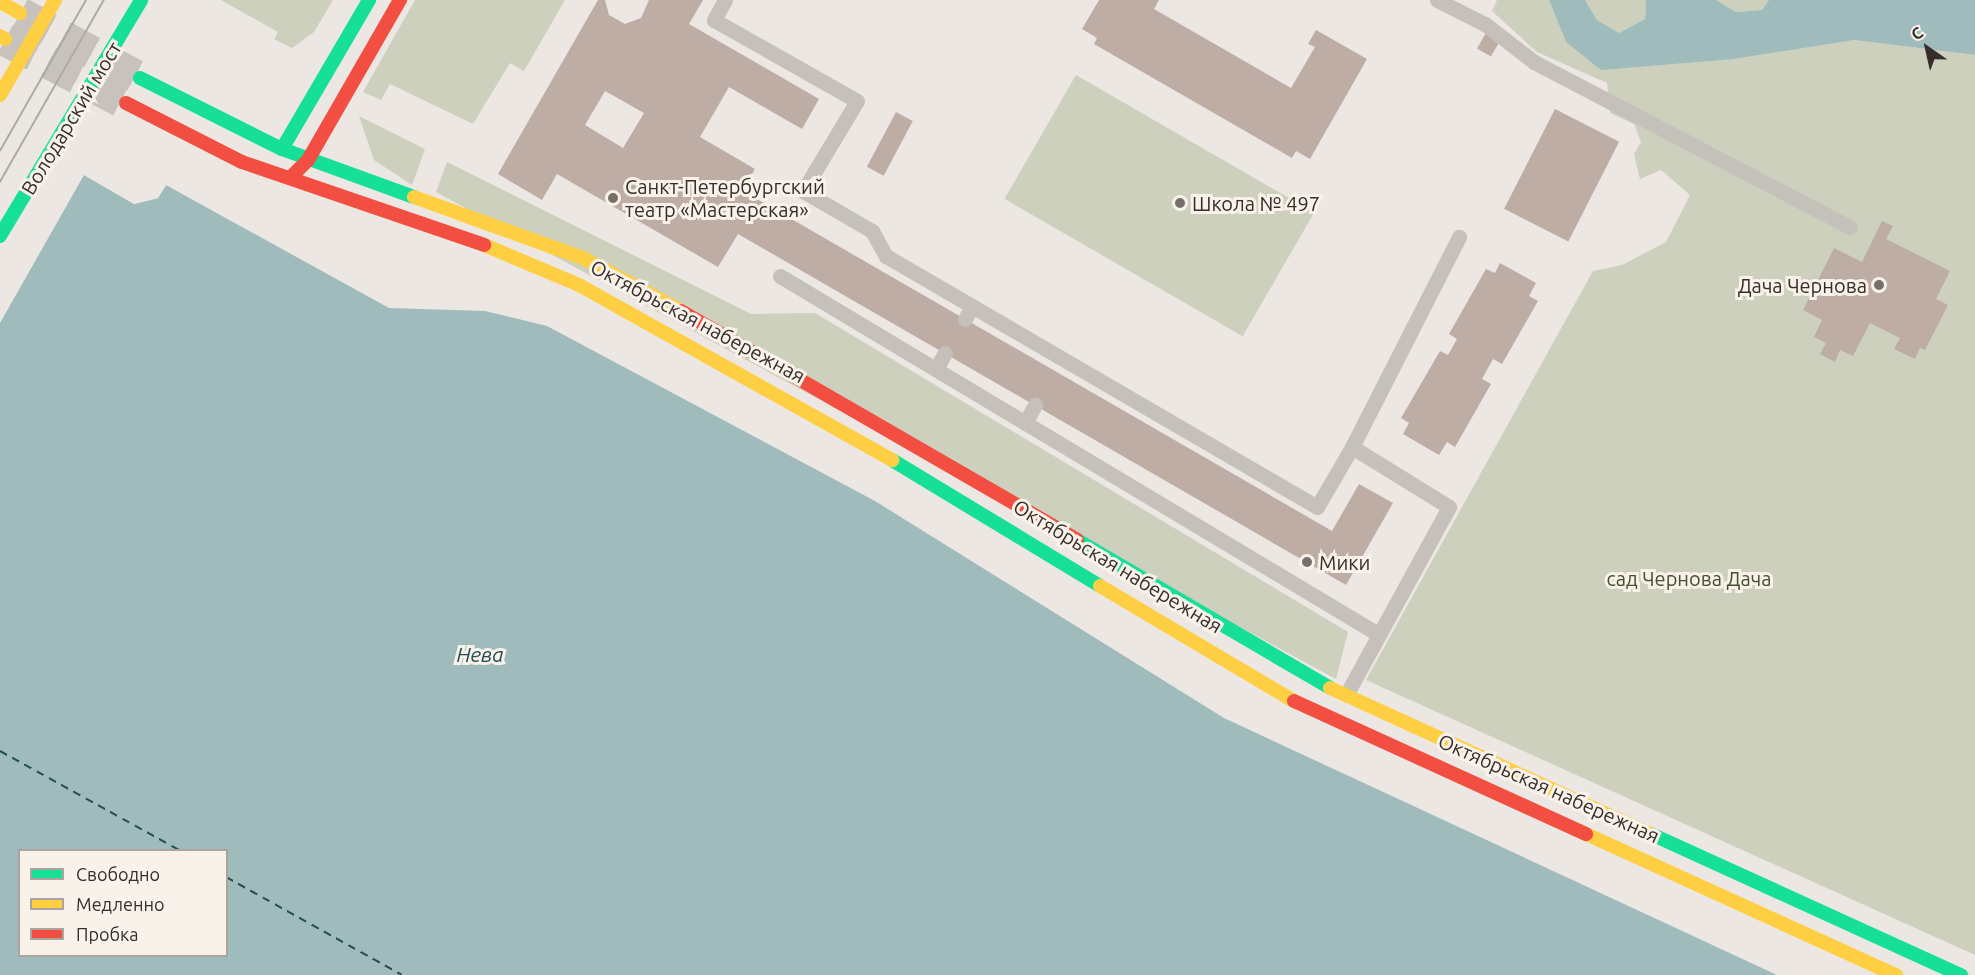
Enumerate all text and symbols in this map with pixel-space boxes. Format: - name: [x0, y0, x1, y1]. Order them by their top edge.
- north arrow: [1897, 18, 1957, 78]
- text: С: [1908, 23, 1926, 43]
- street label: Володарский мост: [16, 37, 126, 199]
- place label: Санкт-Петербургский театр «Мастерская»: [625, 174, 825, 221]
- marker: Санкт-Петербургский театр «Мастерская»: [606, 191, 620, 205]
- place label: Школа № 497: [1192, 191, 1320, 215]
- marker: Школа № 497: [1173, 196, 1187, 210]
- street label: Октябрьская набережная: [587, 254, 809, 388]
- place label: Дача Чернова: [1738, 273, 1867, 297]
- marker: Дача Чернова: [1872, 278, 1886, 292]
- street label: Октябрьская набережная: [1009, 494, 1227, 638]
- place label: Мики: [1319, 550, 1370, 574]
- marker: Мики: [1300, 555, 1314, 569]
- park label: сад Чернова Дача: [1606, 566, 1772, 590]
- water label: Нева: [456, 641, 504, 667]
- street label: Октябрьская набережная: [1435, 728, 1663, 848]
- legend: [18, 849, 228, 957]
- text: Свободно: [76, 864, 160, 884]
- text: Медленно: [76, 894, 165, 914]
- text: Пробка: [76, 924, 139, 944]

